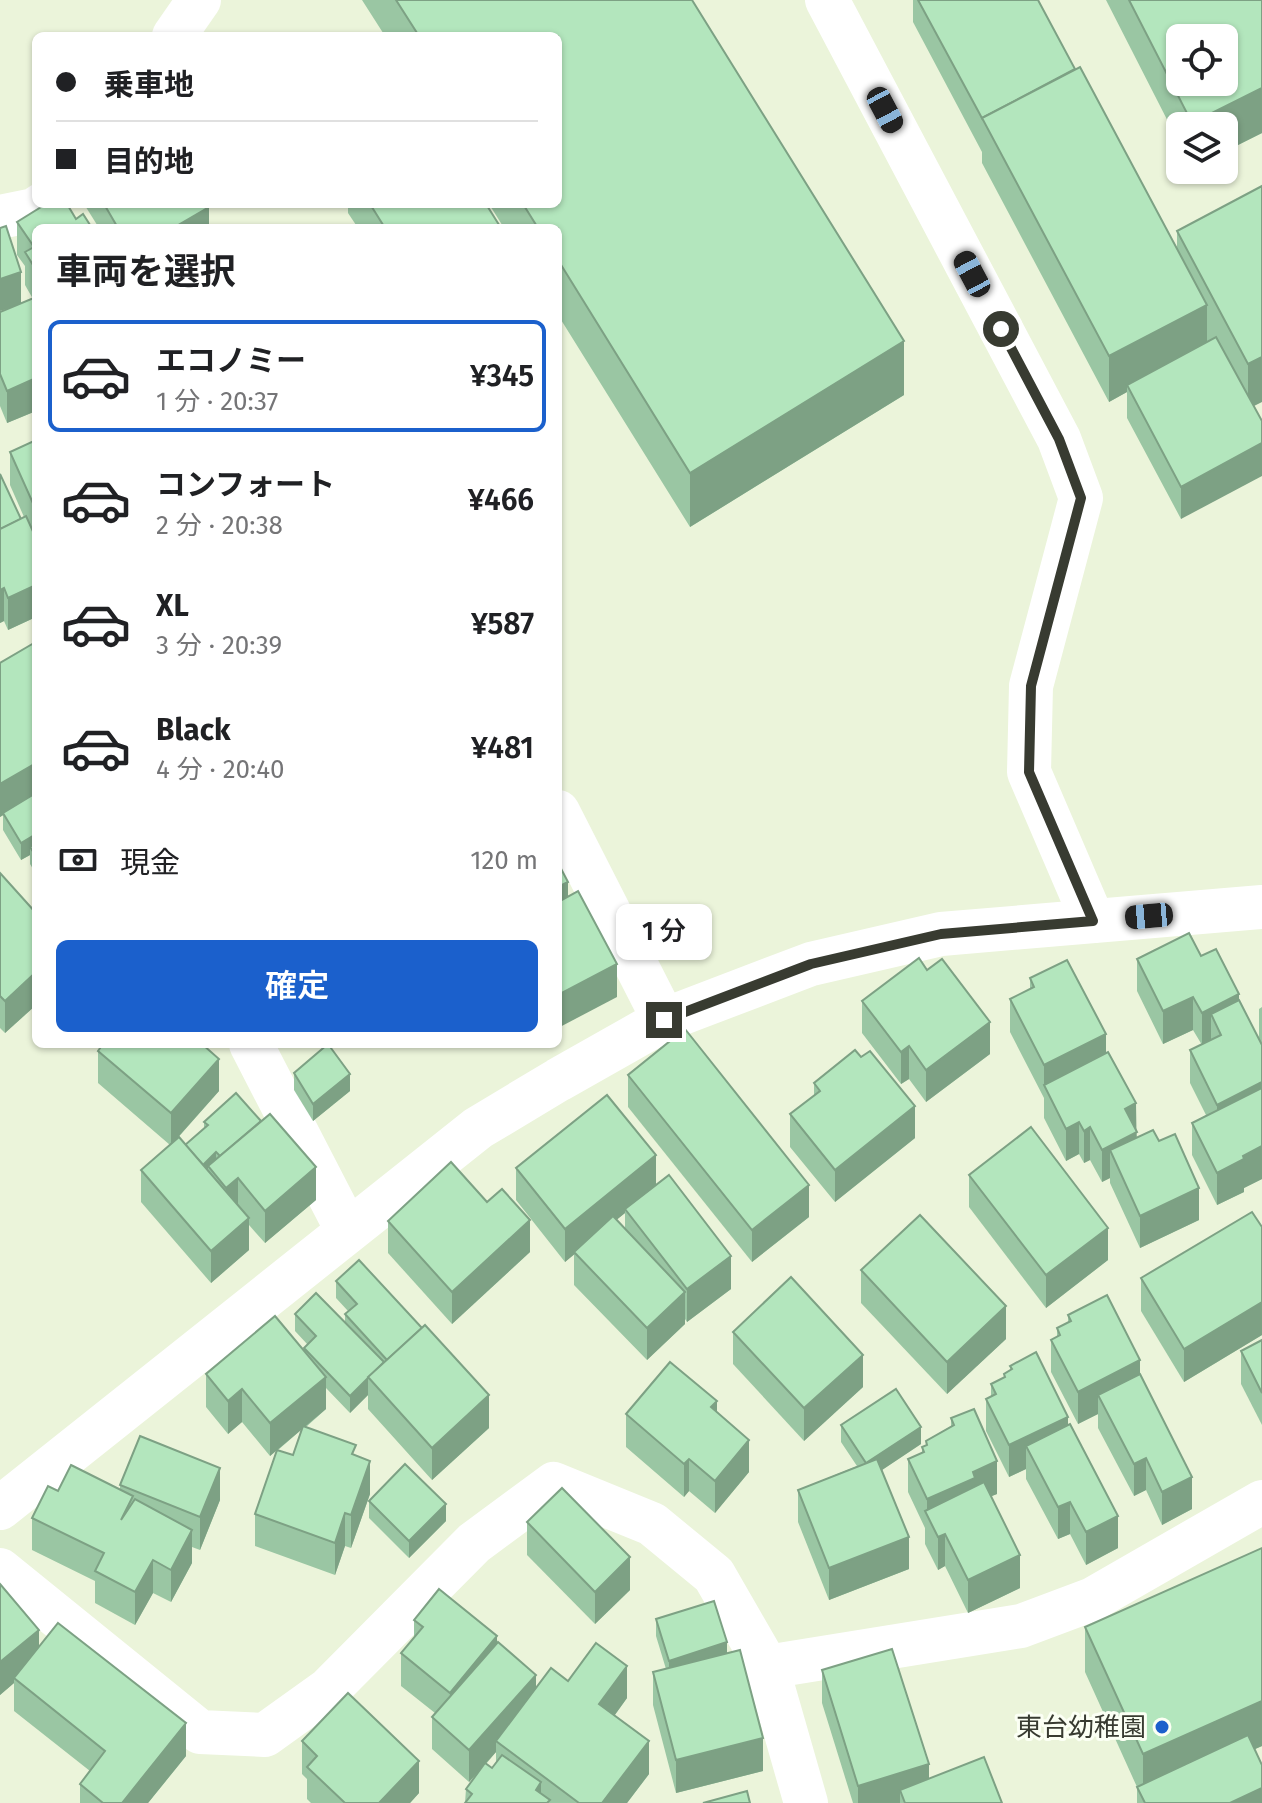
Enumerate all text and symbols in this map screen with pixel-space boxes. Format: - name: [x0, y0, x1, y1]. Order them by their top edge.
- map controls: [1166, 24, 1238, 184]
- button: locate: [1166, 24, 1238, 96]
- text: 乗車地: [104, 67, 194, 103]
- car: [863, 83, 907, 137]
- button: layers: [1166, 112, 1238, 184]
- text: 目的地: [104, 144, 194, 180]
- car: [950, 247, 994, 301]
- text: 車両を選択: [56, 250, 236, 294]
- route start: [983, 311, 1019, 347]
- icon: car: [60, 340, 132, 412]
- text: エコノミー: [156, 343, 306, 379]
- text: ¥345: [470, 358, 534, 394]
- text: 1 分 · 20:37: [156, 386, 278, 417]
- icon: car: [60, 464, 132, 536]
- text: コンフォート: [156, 467, 335, 503]
- text: ¥466: [468, 482, 534, 518]
- text: 2 分 · 20:38: [156, 510, 283, 541]
- icon: car: [60, 588, 132, 660]
- text: XL: [156, 588, 189, 624]
- text: ¥587: [471, 606, 534, 642]
- text: 3 分 · 20:39: [156, 630, 282, 661]
- icon: car: [60, 712, 132, 784]
- text: Black: [156, 712, 231, 748]
- text: ¥481: [471, 730, 534, 766]
- text: 4 分 · 20:40: [156, 754, 285, 785]
- icon: cash: [56, 838, 100, 882]
- text: 現金: [120, 845, 180, 881]
- text: 120 m: [470, 845, 538, 876]
- car: [1124, 902, 1174, 930]
- callout: 1 分: [616, 904, 712, 960]
- text: 1 分: [642, 916, 686, 947]
- button: 確定: [56, 940, 538, 1032]
- route end: [646, 1002, 682, 1038]
- place label: 東台幼稚園: [1016, 1712, 1146, 1743]
- marker: 東台幼稚園: [1153, 1718, 1171, 1736]

